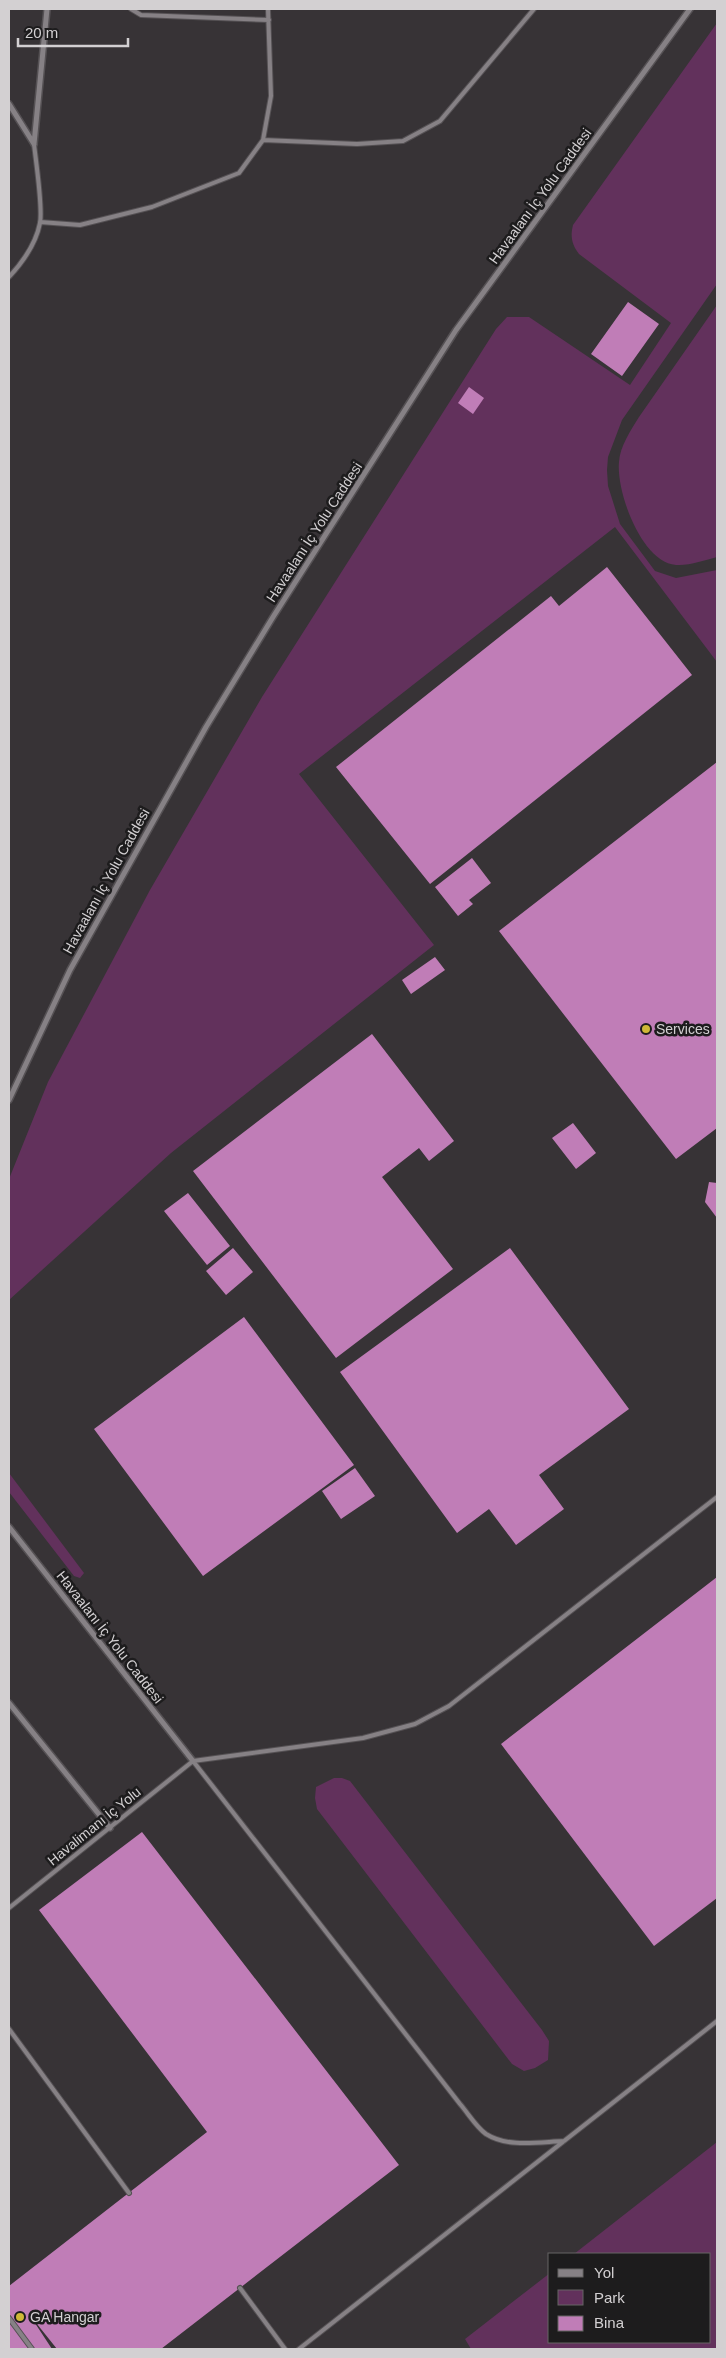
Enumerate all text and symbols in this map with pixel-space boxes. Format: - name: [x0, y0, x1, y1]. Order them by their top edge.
- scale bar: [18, 15, 128, 47]
- text: 20 m: [25, 24, 58, 41]
- street label: Havaalanı İç Yolu Caddesi: [485, 125, 595, 267]
- street label: Havaalanı İç Yolu Caddesi: [262, 459, 365, 605]
- street label: Havaalanı İç Yolu Caddesi: [59, 805, 153, 956]
- place label: Services: [656, 1021, 710, 1037]
- marker: Services: [640, 1023, 652, 1035]
- street label: Havaalanı İç Yolu Caddesi: [53, 1567, 167, 1706]
- street label: Havalimanı İç Yolu: [44, 1783, 144, 1868]
- legend: [548, 2253, 711, 2343]
- text: Yol: [594, 2264, 614, 2281]
- text: Park: [594, 2289, 625, 2306]
- place label: GA Hangar: [30, 2309, 100, 2325]
- marker: GA Hangar: [14, 2311, 26, 2323]
- text: Bina: [594, 2314, 625, 2331]

